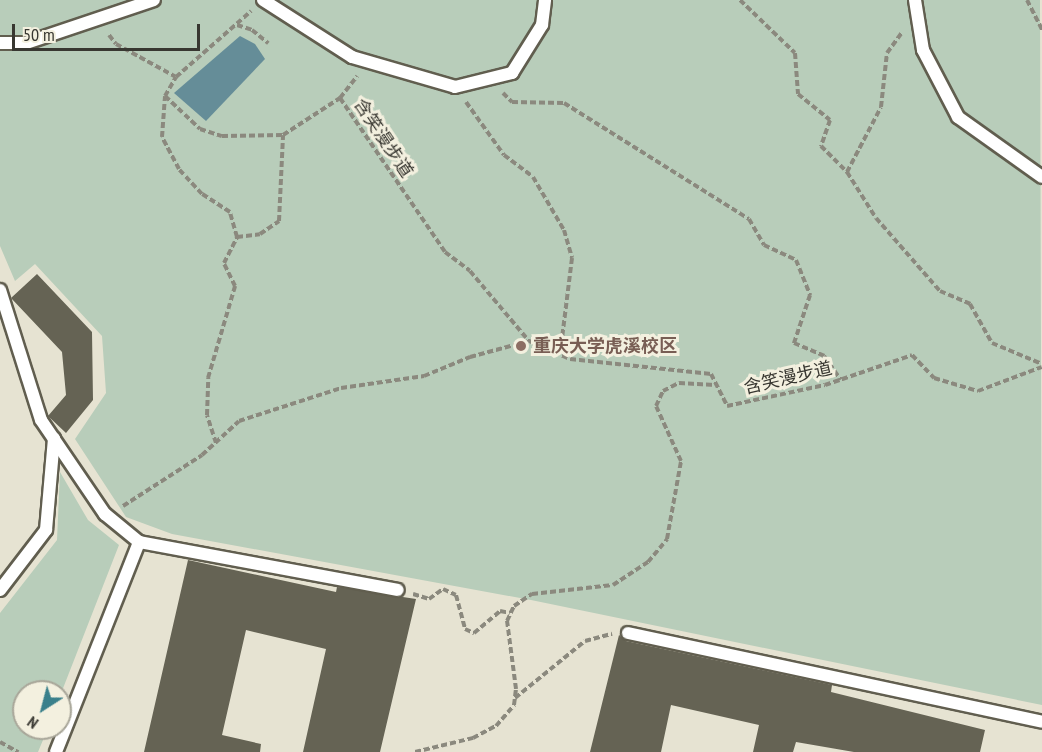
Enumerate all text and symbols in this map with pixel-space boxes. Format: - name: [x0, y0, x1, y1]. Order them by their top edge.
- scale bar: [15, 12, 202, 50]
- text: 50 m: [23, 23, 55, 46]
- street label: 含笑漫步道: [349, 95, 417, 181]
- place label: 重庆大学虎溪校区: [533, 335, 677, 357]
- marker: 重庆大学虎溪校区: [514, 339, 528, 353]
- street label: 含笑漫步道: [742, 357, 834, 399]
- north arrow: [12, 680, 72, 740]
- text: N: [23, 712, 42, 734]

